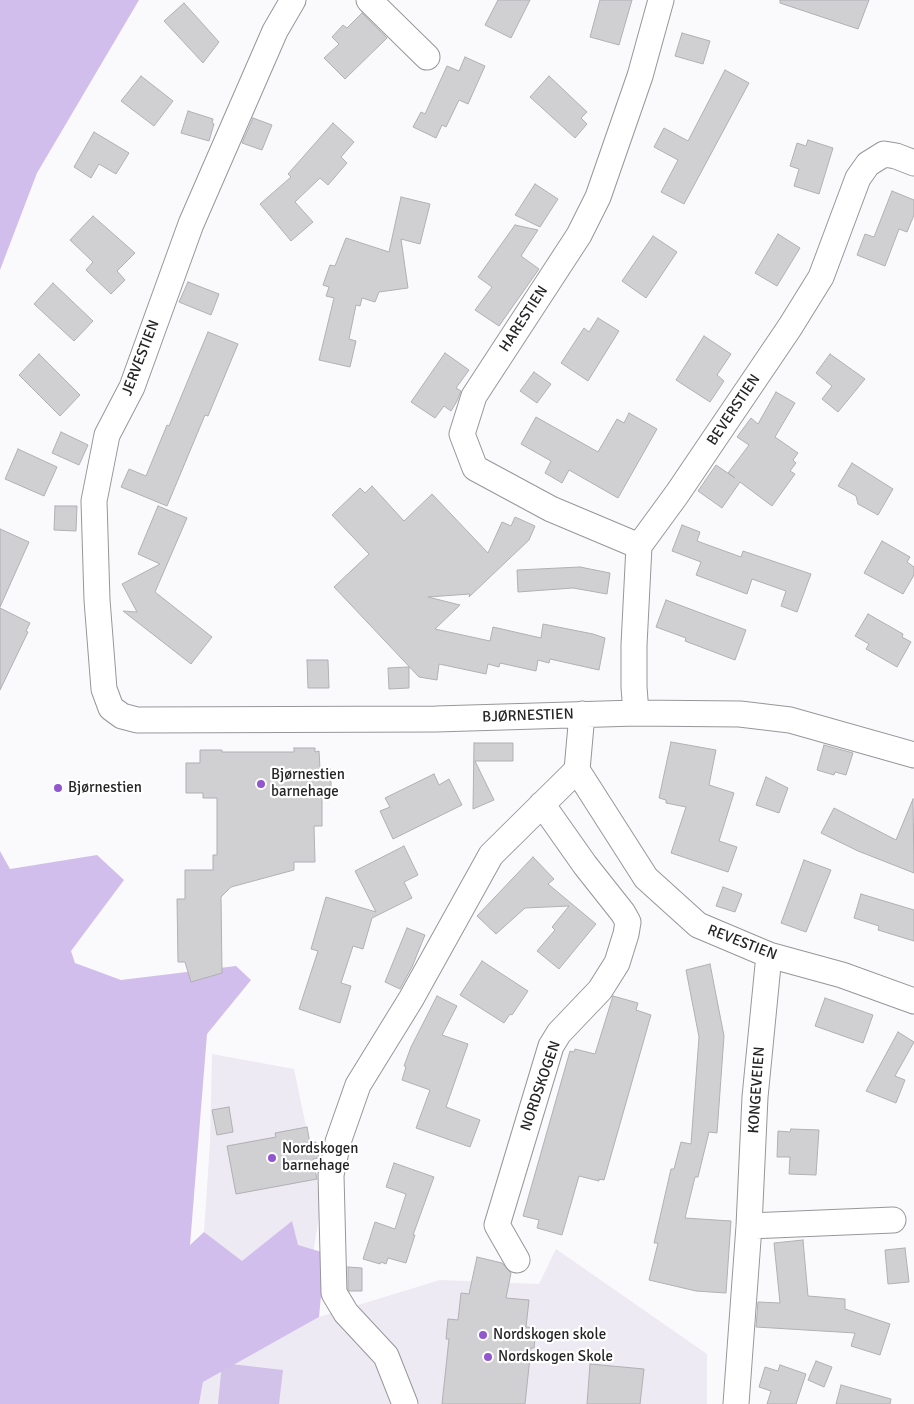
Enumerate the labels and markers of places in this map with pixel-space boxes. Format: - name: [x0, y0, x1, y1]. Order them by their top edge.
- place label: Bjørnestien barnehage: [271, 766, 345, 801]
- marker: Bjørnestien barnehage: [255, 778, 267, 790]
- place label: Bjørnestien: [68, 779, 142, 797]
- marker: Bjørnestien: [52, 782, 64, 794]
- place label: Nordskogen barnehage: [282, 1140, 359, 1175]
- marker: Nordskogen barnehage: [266, 1152, 278, 1164]
- place label: Nordskogen skole: [493, 1326, 606, 1344]
- marker: Nordskogen skole: [477, 1329, 489, 1341]
- place label: Nordskogen Skole: [498, 1348, 613, 1366]
- marker: Nordskogen Skole: [482, 1351, 494, 1363]

